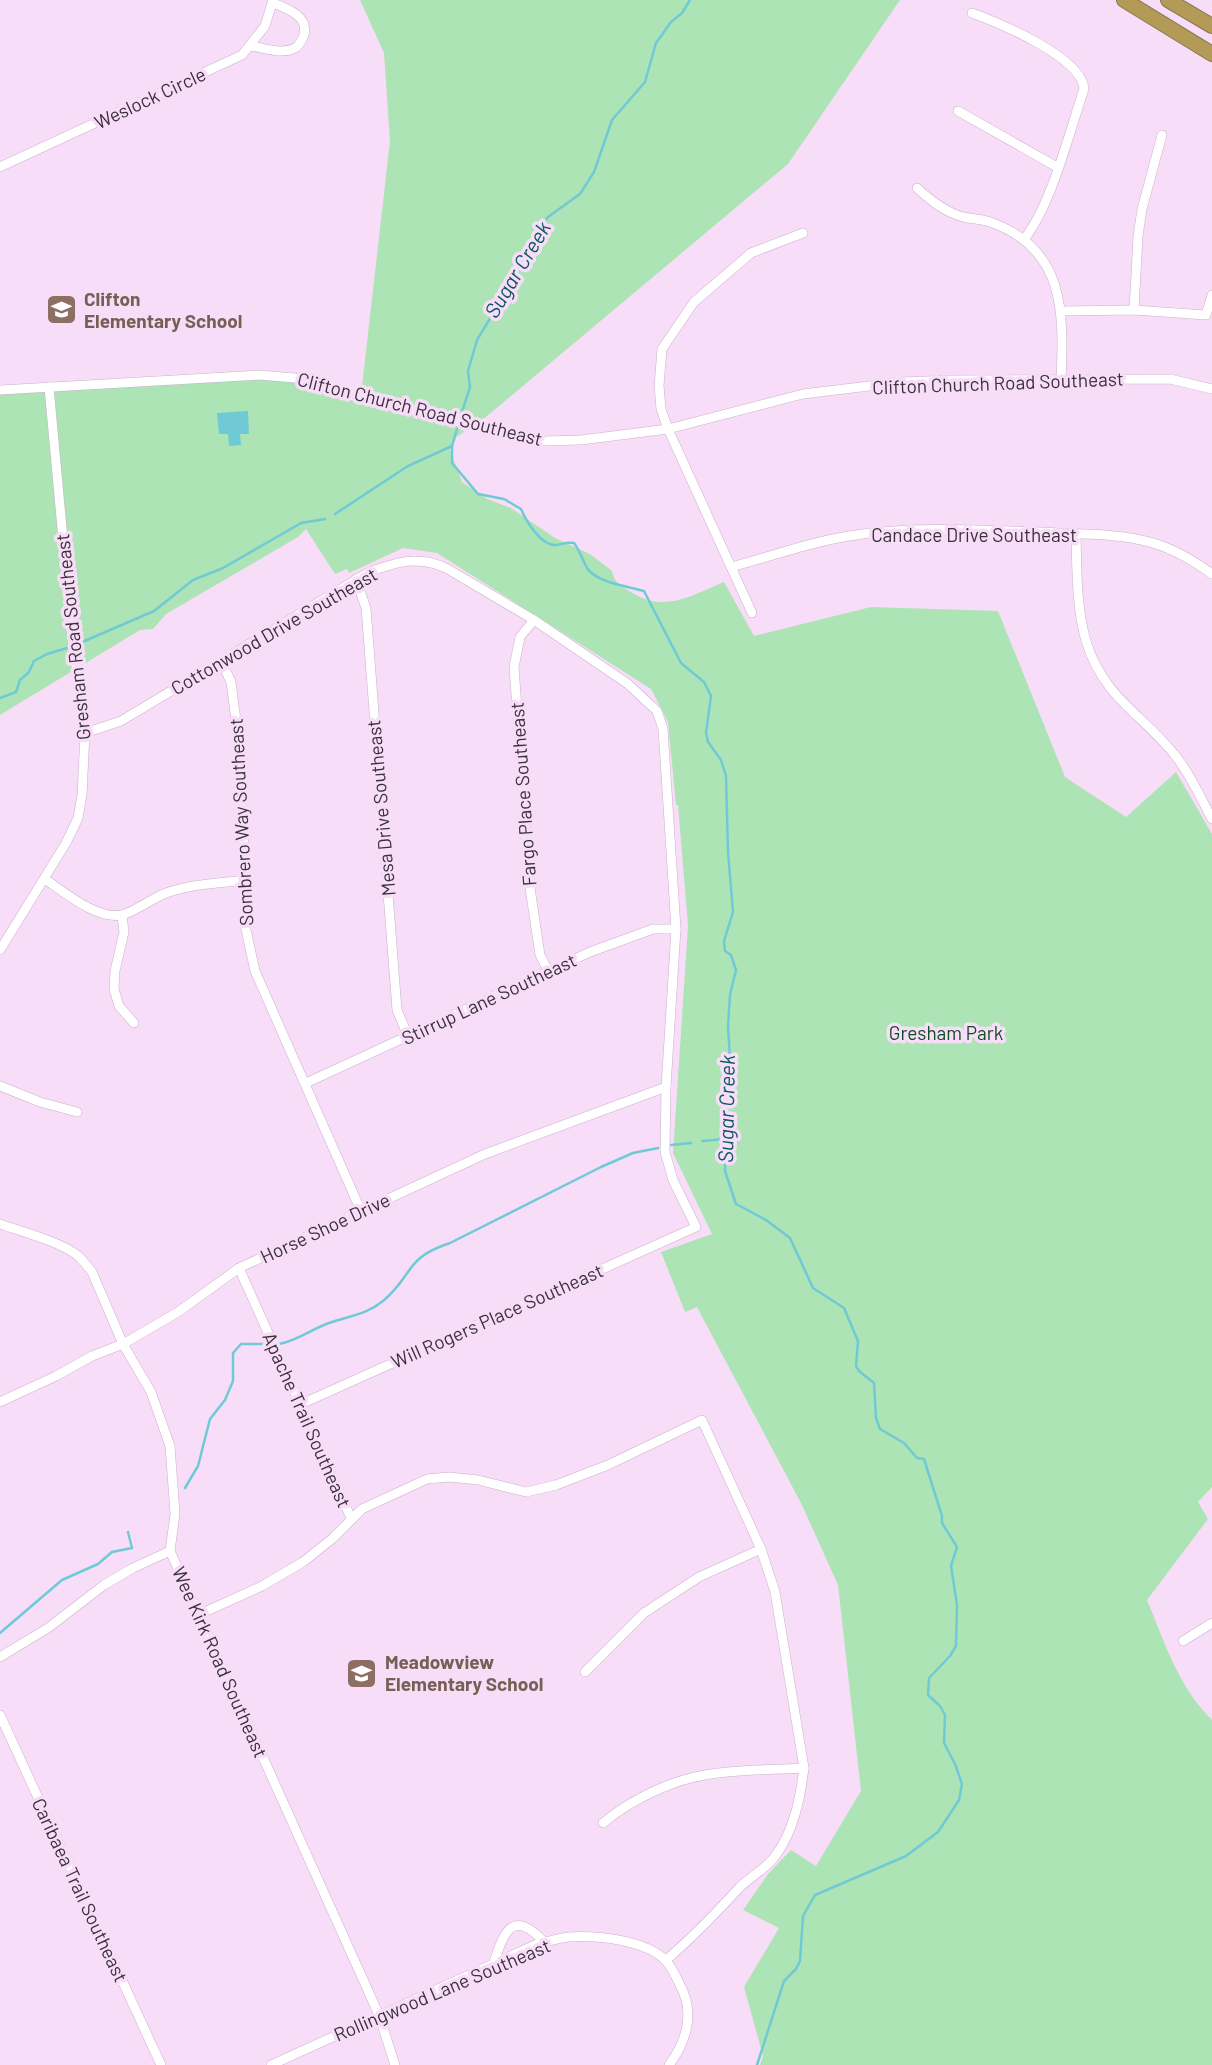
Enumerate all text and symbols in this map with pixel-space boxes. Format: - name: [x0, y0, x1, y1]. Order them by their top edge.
- street label: Weslock Circle: [90, 62, 209, 133]
- water label: Sugar Creek: [478, 216, 556, 322]
- place label: Clifton Elementary School: [84, 287, 242, 332]
- school or university icon: Clifton Elementary School: [44, 293, 78, 327]
- street label: Clifton Church Road Southeast: [295, 367, 545, 450]
- street label: Clifton Church Road Southeast: [872, 367, 1124, 398]
- street label: Candace Drive Southeast: [871, 523, 1077, 546]
- street label: Gresham Road Southeast: [50, 533, 95, 741]
- street label: Cottonwood Drive Southeast: [166, 562, 381, 699]
- street label: Fargo Place Southeast: [505, 701, 540, 887]
- street label: Sombrero Way Southeast: [224, 718, 257, 926]
- street label: Mesa Drive Southeast: [361, 719, 400, 897]
- street label: Stirrup Lane Southeast: [398, 948, 580, 1049]
- park label: Gresham Park: [889, 1021, 1003, 1044]
- water label: Sugar Creek: [712, 1054, 739, 1163]
- street label: Horse Shoe Drive: [256, 1187, 393, 1268]
- street label: Will Rogers Place Southeast: [387, 1258, 606, 1373]
- street label: Apache Trail Southeast: [258, 1329, 357, 1511]
- street label: Wee Kirk Road Southeast: [168, 1563, 273, 1761]
- place label: Meadowview Elementary School: [385, 1650, 543, 1695]
- school or university icon: Meadowview Elementary School: [345, 1656, 379, 1690]
- street label: Caribaea Trail Southeast: [28, 1794, 133, 1985]
- street label: Rollingwood Lane Southeast: [330, 1933, 554, 2046]

